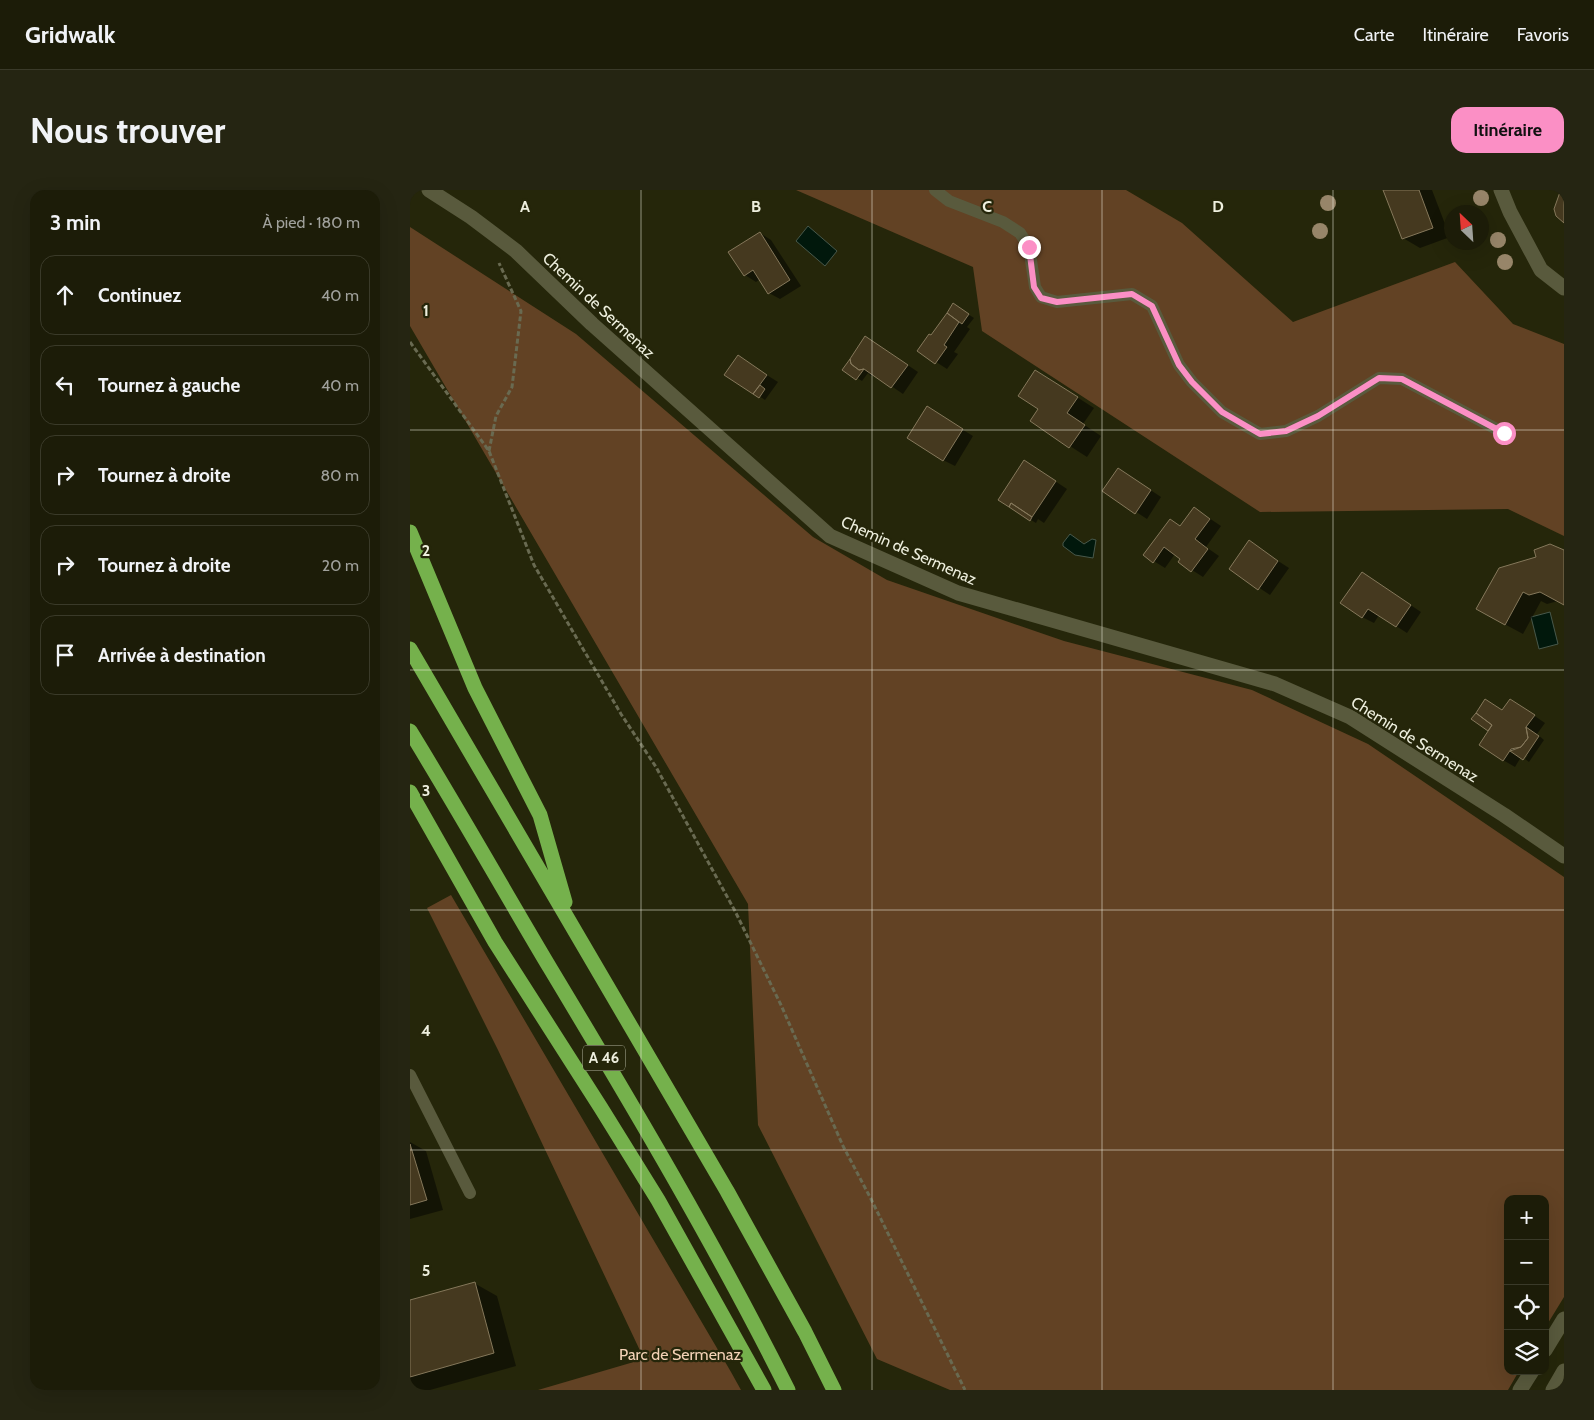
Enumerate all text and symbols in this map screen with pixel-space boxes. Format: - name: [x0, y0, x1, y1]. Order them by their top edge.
- text: Gridwalk: [25, 20, 115, 49]
- text: Carte: [1354, 24, 1394, 46]
- text: Itinéraire: [1422, 24, 1489, 46]
- text: Favoris: [1517, 24, 1569, 46]
- button: Itinéraire: [1451, 107, 1564, 153]
- text: Nous trouver: [30, 109, 225, 152]
- text: A: [520, 197, 530, 216]
- text: B: [751, 197, 761, 216]
- text: C: [982, 197, 992, 216]
- text: D: [1212, 197, 1224, 216]
- north arrow: [1444, 205, 1489, 250]
- text: 3 min: [50, 210, 101, 235]
- text: À pied · 180 m: [262, 213, 360, 232]
- route end: [1018, 236, 1041, 259]
- street label: Chemin de Sermenaz: [539, 249, 659, 363]
- icon: ahead: [51, 281, 79, 309]
- text: Continuez: [98, 284, 181, 307]
- text: 40 m: [321, 286, 359, 305]
- text: 1: [423, 301, 429, 320]
- icon: left: [51, 371, 79, 399]
- text: Tournez à gauche: [98, 374, 240, 397]
- text: 40 m: [321, 376, 359, 395]
- route start: [1493, 422, 1516, 445]
- icon: right: [51, 461, 79, 489]
- text: Tournez à droite: [98, 464, 231, 487]
- text: 80 m: [321, 466, 359, 485]
- street label: Chemin de Sermenaz: [838, 512, 980, 589]
- text: 2: [422, 541, 430, 560]
- icon: right: [51, 551, 79, 579]
- text: Tournez à droite: [98, 554, 231, 577]
- text: 20 m: [322, 556, 359, 575]
- icon: arrive: [51, 641, 79, 669]
- text: Arrivée à destination: [98, 644, 266, 667]
- street label: Chemin de Sermenaz: [1348, 693, 1482, 786]
- text: 3: [422, 781, 430, 800]
- text: 4: [421, 1021, 431, 1040]
- road number: A 46: [583, 1046, 625, 1070]
- map controls: [1504, 1195, 1549, 1375]
- button: +: [1504, 1195, 1549, 1240]
- button: −: [1504, 1240, 1549, 1285]
- text: 5: [422, 1261, 430, 1280]
- button: locate: [1504, 1285, 1549, 1330]
- button: layers: [1504, 1330, 1549, 1375]
- park label: Parc de Sermenaz: [619, 1345, 741, 1364]

